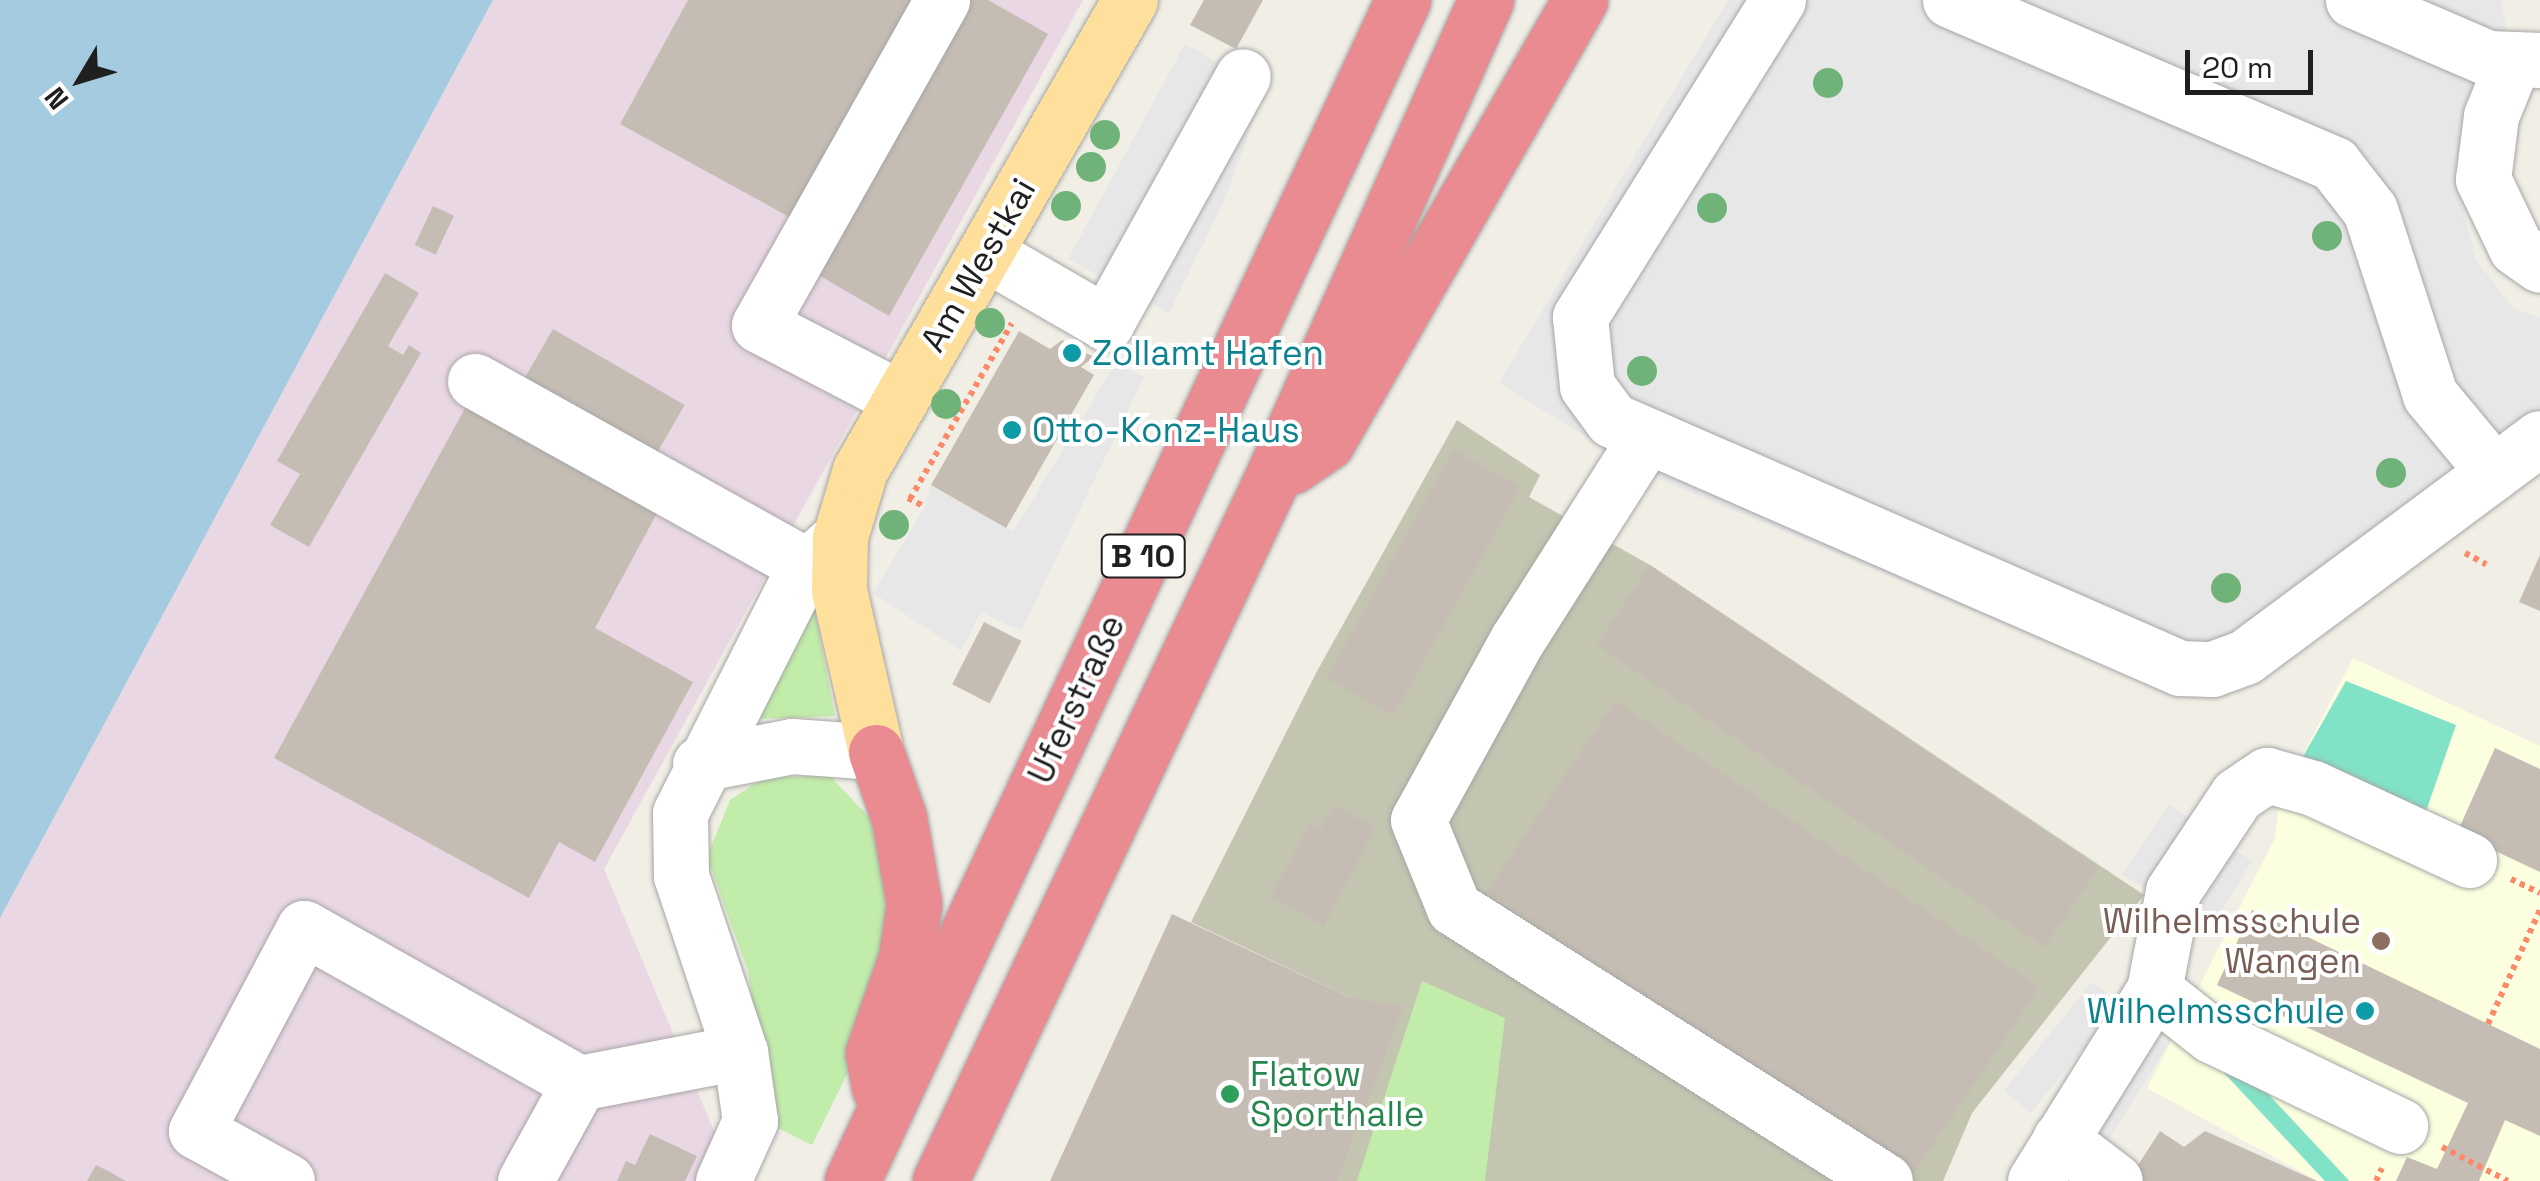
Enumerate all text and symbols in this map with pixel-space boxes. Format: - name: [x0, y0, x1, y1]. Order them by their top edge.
- north arrow: [30, 30, 130, 130]
- scale bar: [2190, 30, 2318, 92]
- text: 20 m: [2202, 48, 2273, 87]
- text: N: [36, 80, 76, 117]
- street label: Am Westkai: [911, 171, 1045, 359]
- place label: Zollamt Hafen: [1092, 332, 1324, 374]
- marker: Zollamt Hafen: [1061, 342, 1083, 364]
- place label: Otto-Konz-Haus: [1032, 409, 1300, 451]
- marker: Otto-Konz-Haus: [1001, 419, 1023, 441]
- road number: B 10: [1100, 529, 1186, 583]
- street label: Uferstraße: [1019, 608, 1133, 790]
- place label: Wilhelmsschule Wangen: [2103, 900, 2361, 982]
- marker: Wilhelmsschule Wangen: [2370, 930, 2392, 952]
- place label: Wilhelmsschule: [2087, 990, 2345, 1032]
- marker: Wilhelmsschule: [2354, 1000, 2376, 1022]
- place label: Flatow Sporthalle: [1250, 1053, 1424, 1135]
- marker: Flatow Sporthalle: [1219, 1083, 1241, 1105]

